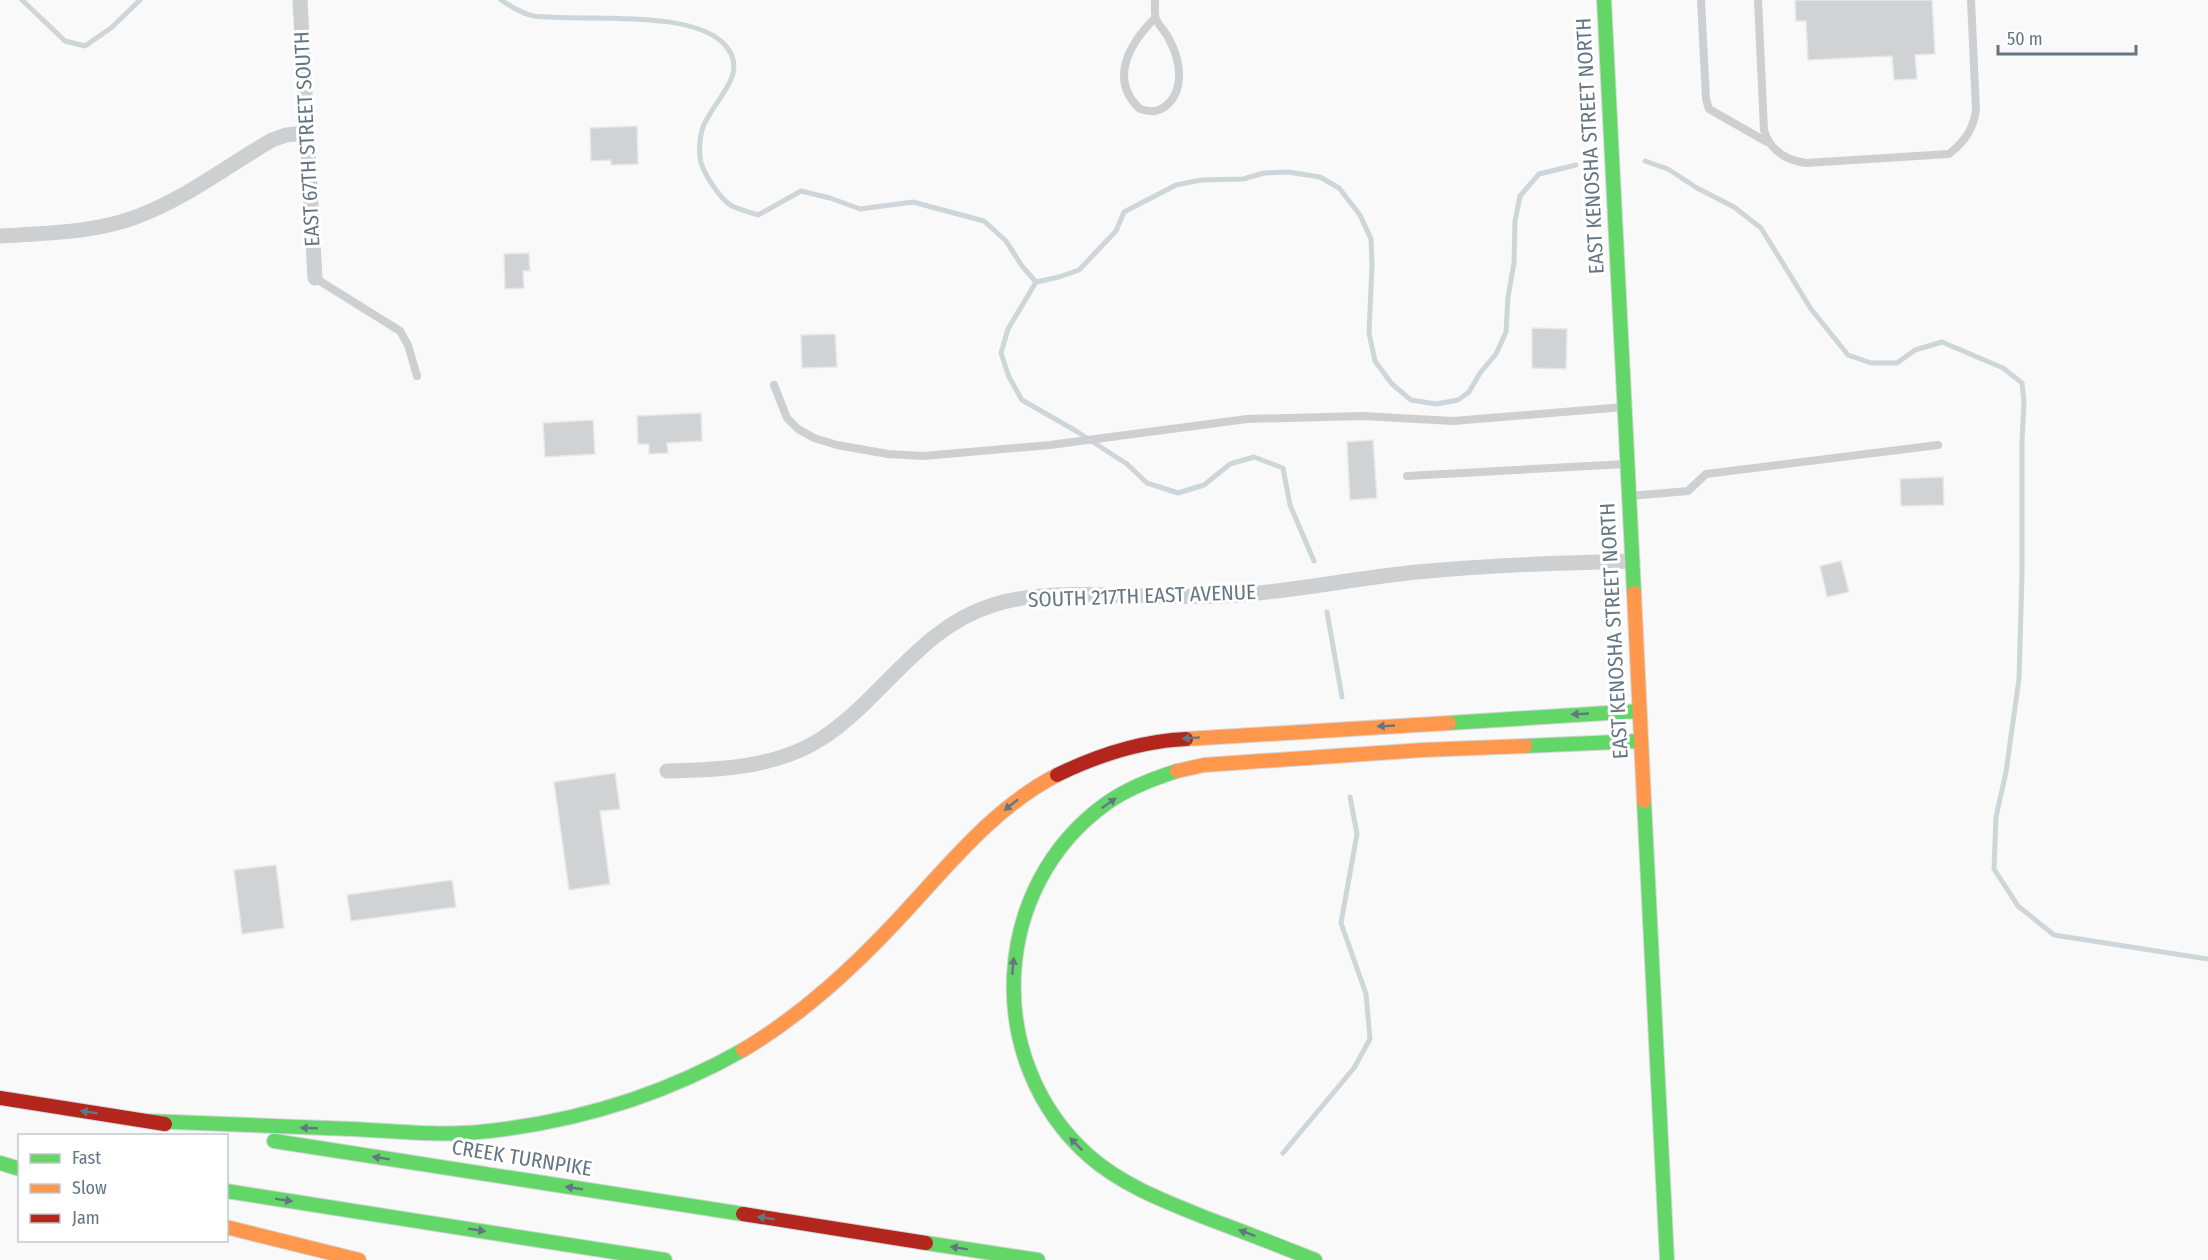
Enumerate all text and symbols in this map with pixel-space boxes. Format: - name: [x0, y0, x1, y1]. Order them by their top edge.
- street label: EAST KENOSHA STREET NORTH: [1570, 17, 1610, 275]
- scale bar: [1998, 18, 2136, 56]
- text: 50 m: [2007, 28, 2043, 50]
- street label: EAST 67TH STREET SOUTH: [288, 31, 326, 247]
- street label: EAST KENOSHA STREET NORTH: [1594, 502, 1634, 760]
- street label: SOUTH 217TH EAST AVENUE: [1028, 579, 1257, 613]
- one-way arrow: [1571, 710, 1590, 719]
- one-way arrow: [1376, 721, 1395, 731]
- one-way arrow: [1181, 734, 1200, 743]
- one-way arrow: [1100, 797, 1116, 809]
- one-way arrow: [1003, 798, 1019, 811]
- one-way arrow: [1008, 956, 1018, 975]
- one-way arrow: [80, 1107, 99, 1116]
- one-way arrow: [299, 1123, 318, 1132]
- legend: [18, 1134, 228, 1242]
- street label: CREEK TURNPIKE: [450, 1134, 594, 1182]
- one-way arrow: [1069, 1137, 1083, 1151]
- text: Fast: [72, 1147, 101, 1169]
- one-way arrow: [371, 1153, 390, 1162]
- text: Slow: [72, 1177, 107, 1199]
- one-way arrow: [564, 1183, 583, 1192]
- one-way arrow: [275, 1196, 294, 1205]
- text: Jam: [72, 1207, 100, 1229]
- one-way arrow: [757, 1213, 776, 1222]
- one-way arrow: [468, 1226, 487, 1235]
- one-way arrow: [1237, 1228, 1255, 1238]
- one-way arrow: [949, 1243, 968, 1252]

